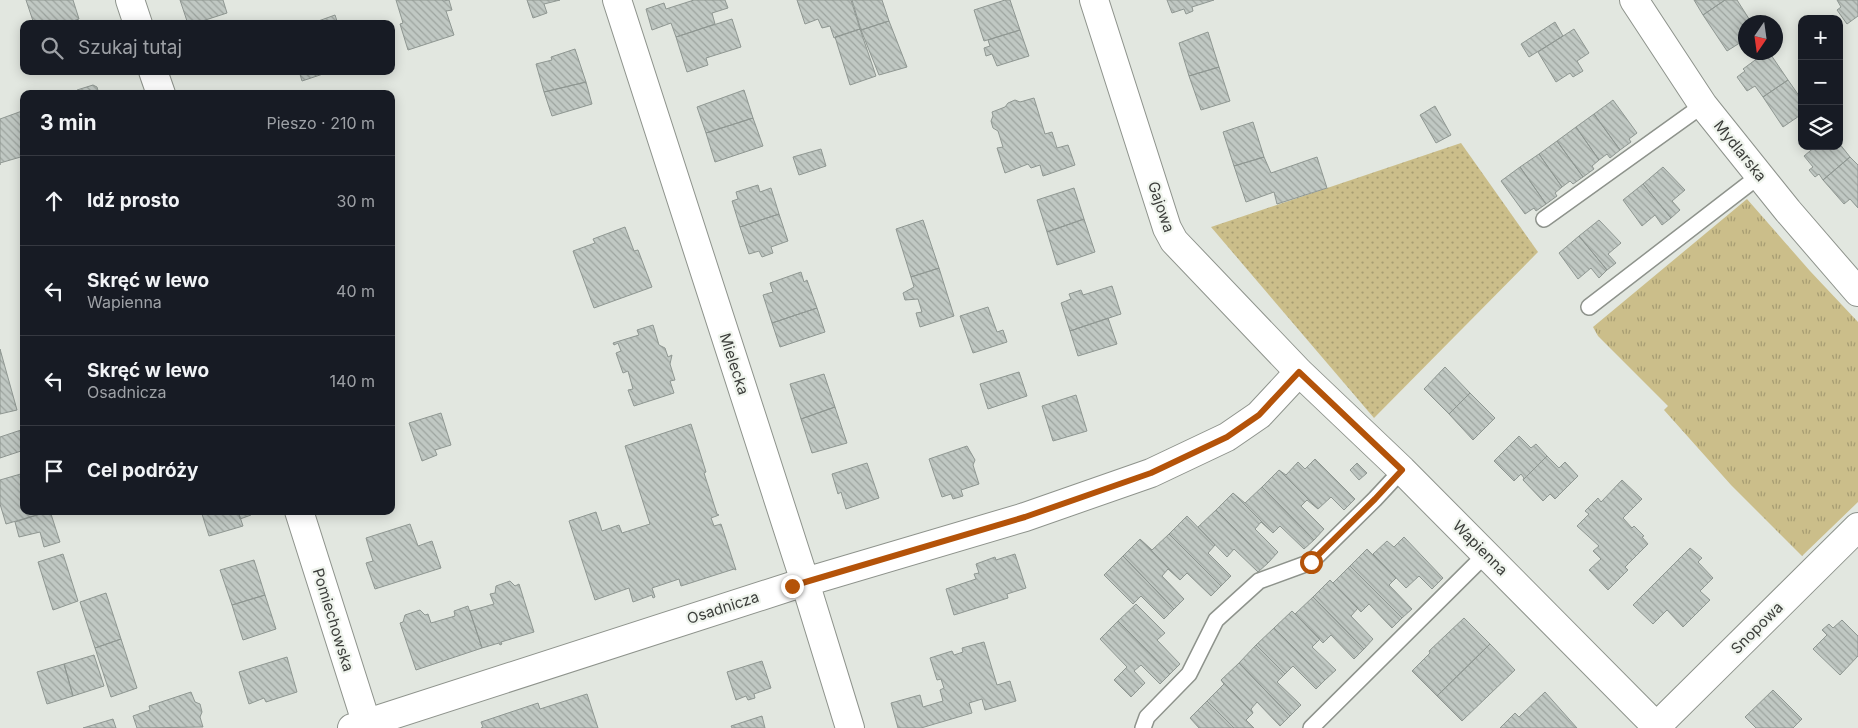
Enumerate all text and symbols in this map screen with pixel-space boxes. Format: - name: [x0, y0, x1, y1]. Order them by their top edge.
- north arrow: [1738, 15, 1783, 60]
- map controls: [1798, 15, 1843, 150]
- button: +: [1798, 15, 1843, 60]
- search box: [20, 20, 395, 75]
- icon: search: [38, 34, 66, 62]
- text: Szukaj tutaj: [78, 36, 182, 59]
- button: −: [1798, 60, 1843, 105]
- button: layers: [1798, 105, 1843, 150]
- text: 3 min: [40, 110, 96, 135]
- text: Pieszo · 210 m: [266, 113, 375, 133]
- street label: Mydlarska: [1710, 116, 1771, 185]
- street label: Gajowa: [1144, 179, 1179, 235]
- icon: ahead: [40, 187, 68, 215]
- text: Idź prosto: [87, 189, 180, 212]
- text: 30 m: [337, 191, 375, 211]
- text: Skręć w lewo: [87, 269, 209, 292]
- icon: left: [40, 277, 68, 305]
- text: 40 m: [336, 281, 375, 301]
- text: Wapienna: [87, 292, 162, 312]
- street label: Mielecka: [716, 331, 753, 397]
- text: Skręć w lewo: [87, 359, 209, 382]
- icon: left: [40, 367, 68, 395]
- text: 140 m: [330, 371, 375, 391]
- text: Osadnicza: [87, 382, 167, 402]
- icon: arrive: [40, 457, 68, 485]
- text: Cel podróży: [87, 459, 199, 482]
- street label: Wapienna: [1449, 516, 1512, 579]
- route start: [1300, 551, 1323, 574]
- street label: Pomiechowska: [309, 566, 358, 674]
- route end: [781, 575, 804, 598]
- street label: Osadnicza: [684, 587, 761, 628]
- street label: Snopowa: [1727, 598, 1787, 658]

